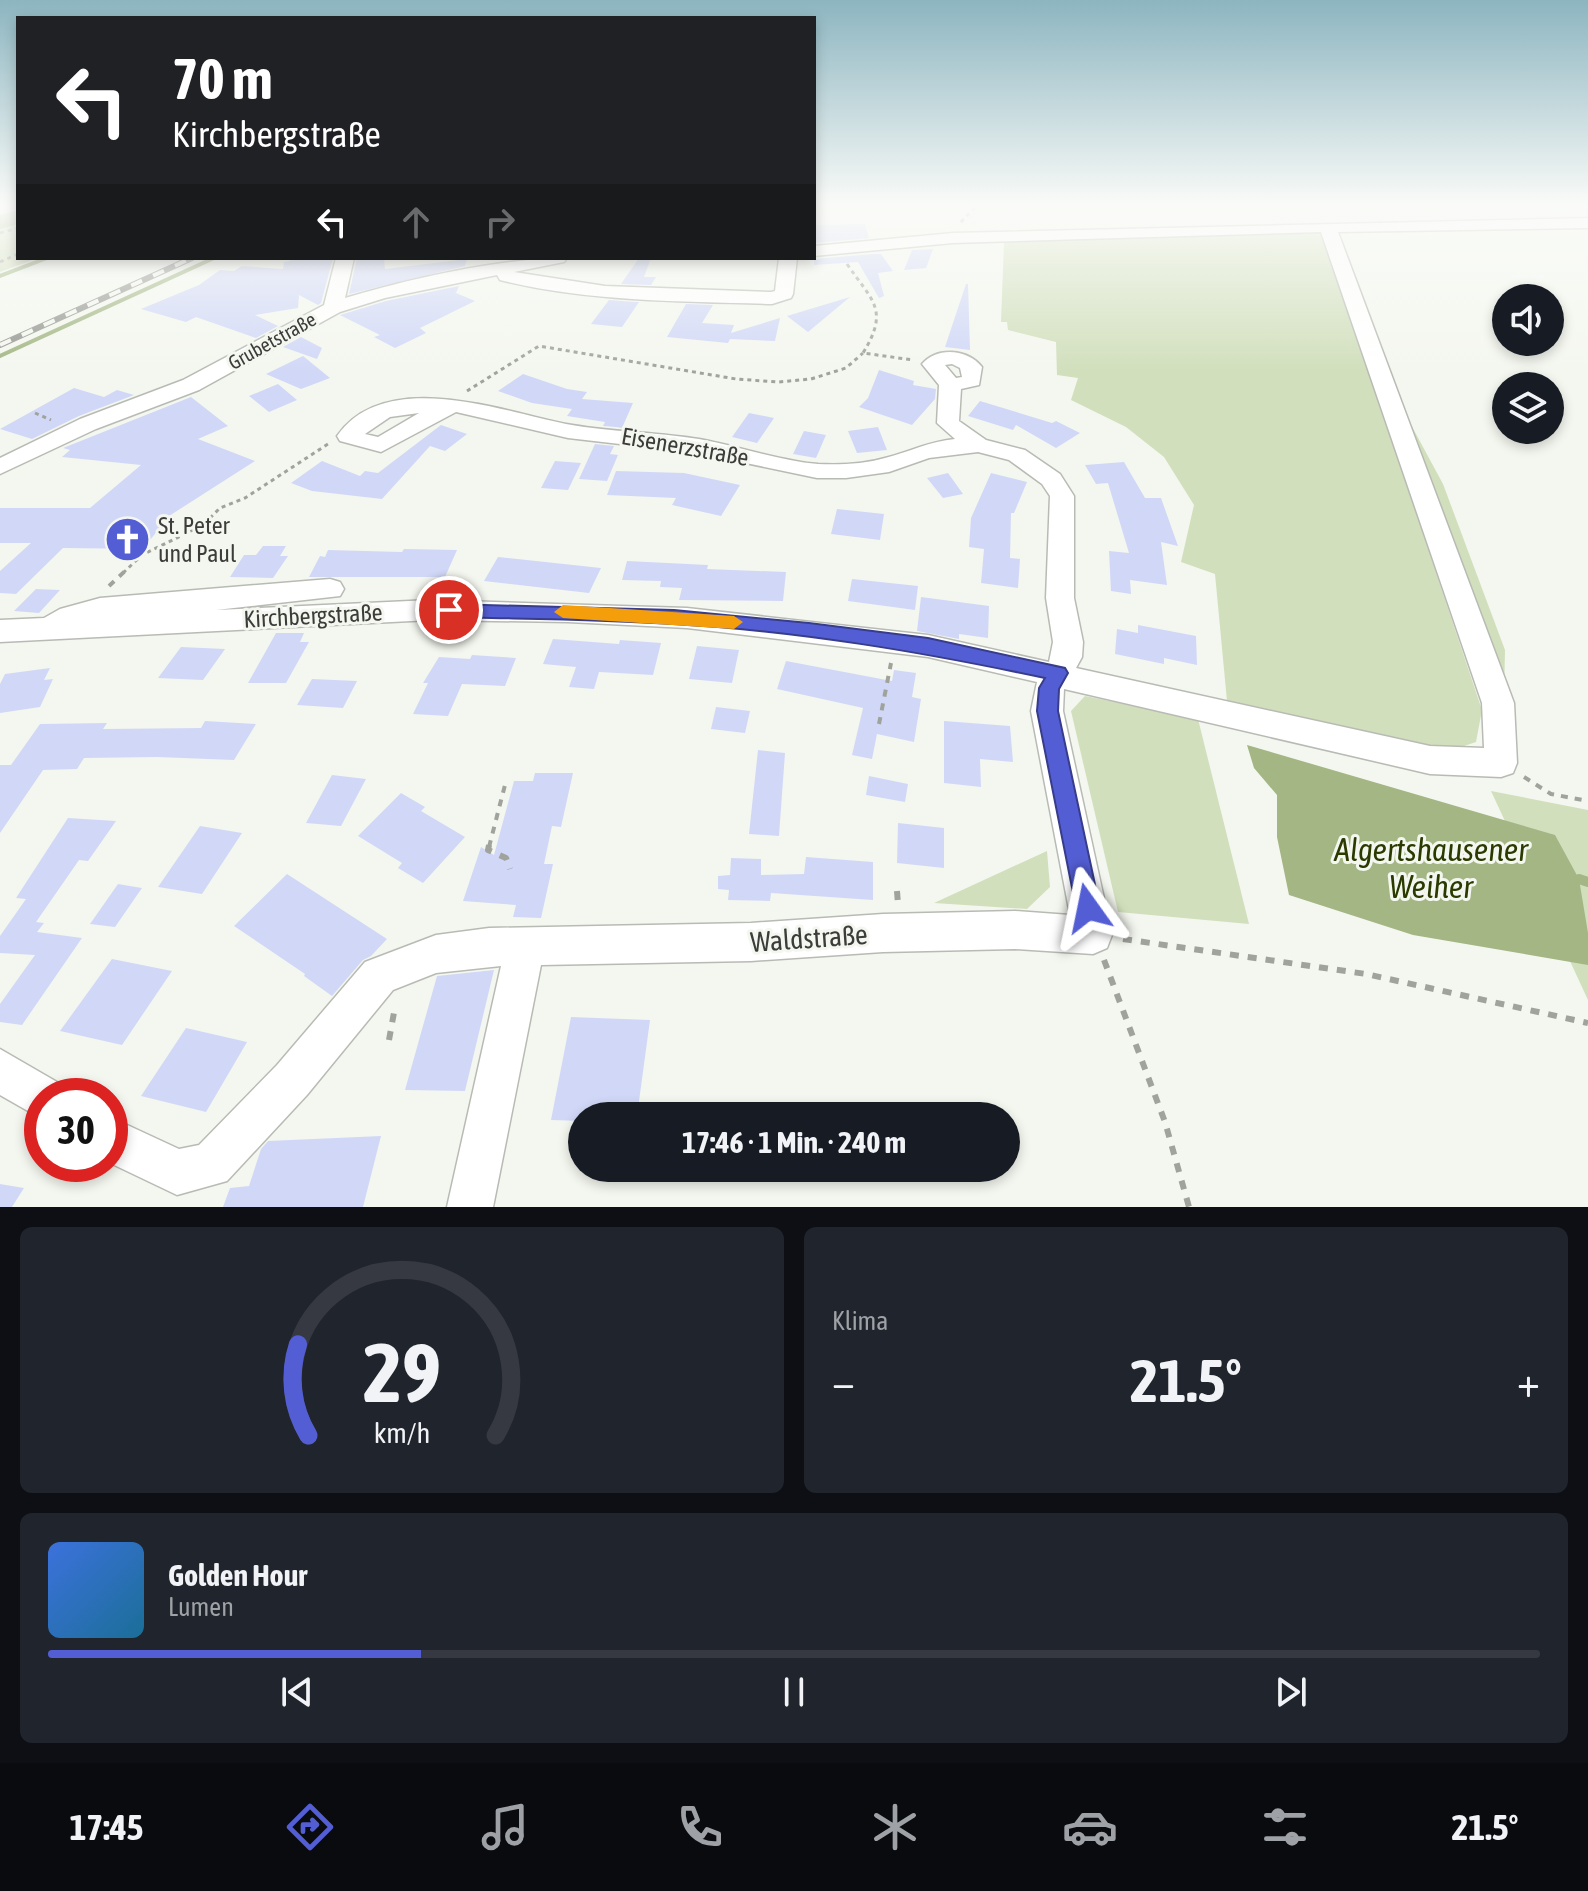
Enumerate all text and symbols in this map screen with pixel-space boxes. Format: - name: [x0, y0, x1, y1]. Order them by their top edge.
- text: 70 m: [172, 47, 273, 111]
- icon: left: [40, 48, 144, 152]
- text: Kirchbergstraße: [172, 113, 381, 155]
- icon: left: [310, 200, 354, 244]
- icon: ahead: [394, 200, 438, 244]
- icon: right: [478, 200, 522, 244]
- map controls: [1492, 284, 1564, 444]
- button: sound: [1492, 284, 1564, 356]
- street label: Grubetstraße: [224, 307, 320, 374]
- button: layers: [1492, 372, 1564, 444]
- street label: Eisenerzstraße: [619, 422, 751, 471]
- place label: St. Peter und Paul: [158, 512, 237, 567]
- church icon: St. Peter und Paul: [103, 516, 151, 564]
- pin: [415, 576, 483, 644]
- icon: arrive: [427, 588, 471, 632]
- street label: Kirchbergstraße: [243, 598, 383, 633]
- water label: Algertshausener Weiher: [1333, 831, 1529, 905]
- position arrow: [1046, 866, 1130, 950]
- street label: Waldstraße: [749, 918, 869, 958]
- speed limit sign: 30: [24, 1078, 128, 1182]
- text: 17:46 · 1 Min. · 240 m: [682, 1125, 906, 1159]
- text: Klima: [832, 1306, 888, 1336]
- text: 29: [363, 1324, 441, 1420]
- text: 21.5°: [1130, 1346, 1242, 1415]
- text: −: [832, 1356, 855, 1406]
- text: +: [1517, 1356, 1540, 1406]
- text: km/h: [374, 1416, 430, 1449]
- text: Golden Hour: [168, 1558, 307, 1592]
- text: Lumen: [168, 1592, 234, 1622]
- icon: previous: [275, 1670, 319, 1714]
- icon: pause: [772, 1670, 816, 1714]
- icon: next: [1269, 1670, 1313, 1714]
- icon: directions: [282, 1799, 338, 1855]
- icon: music: [477, 1799, 533, 1855]
- icon: phone: [672, 1799, 728, 1855]
- icon: climate: [867, 1799, 923, 1855]
- icon: car: [1062, 1799, 1118, 1855]
- icon: filters: [1257, 1799, 1313, 1855]
- text: 17:45: [69, 1806, 144, 1848]
- text: 21.5°: [1451, 1806, 1519, 1848]

